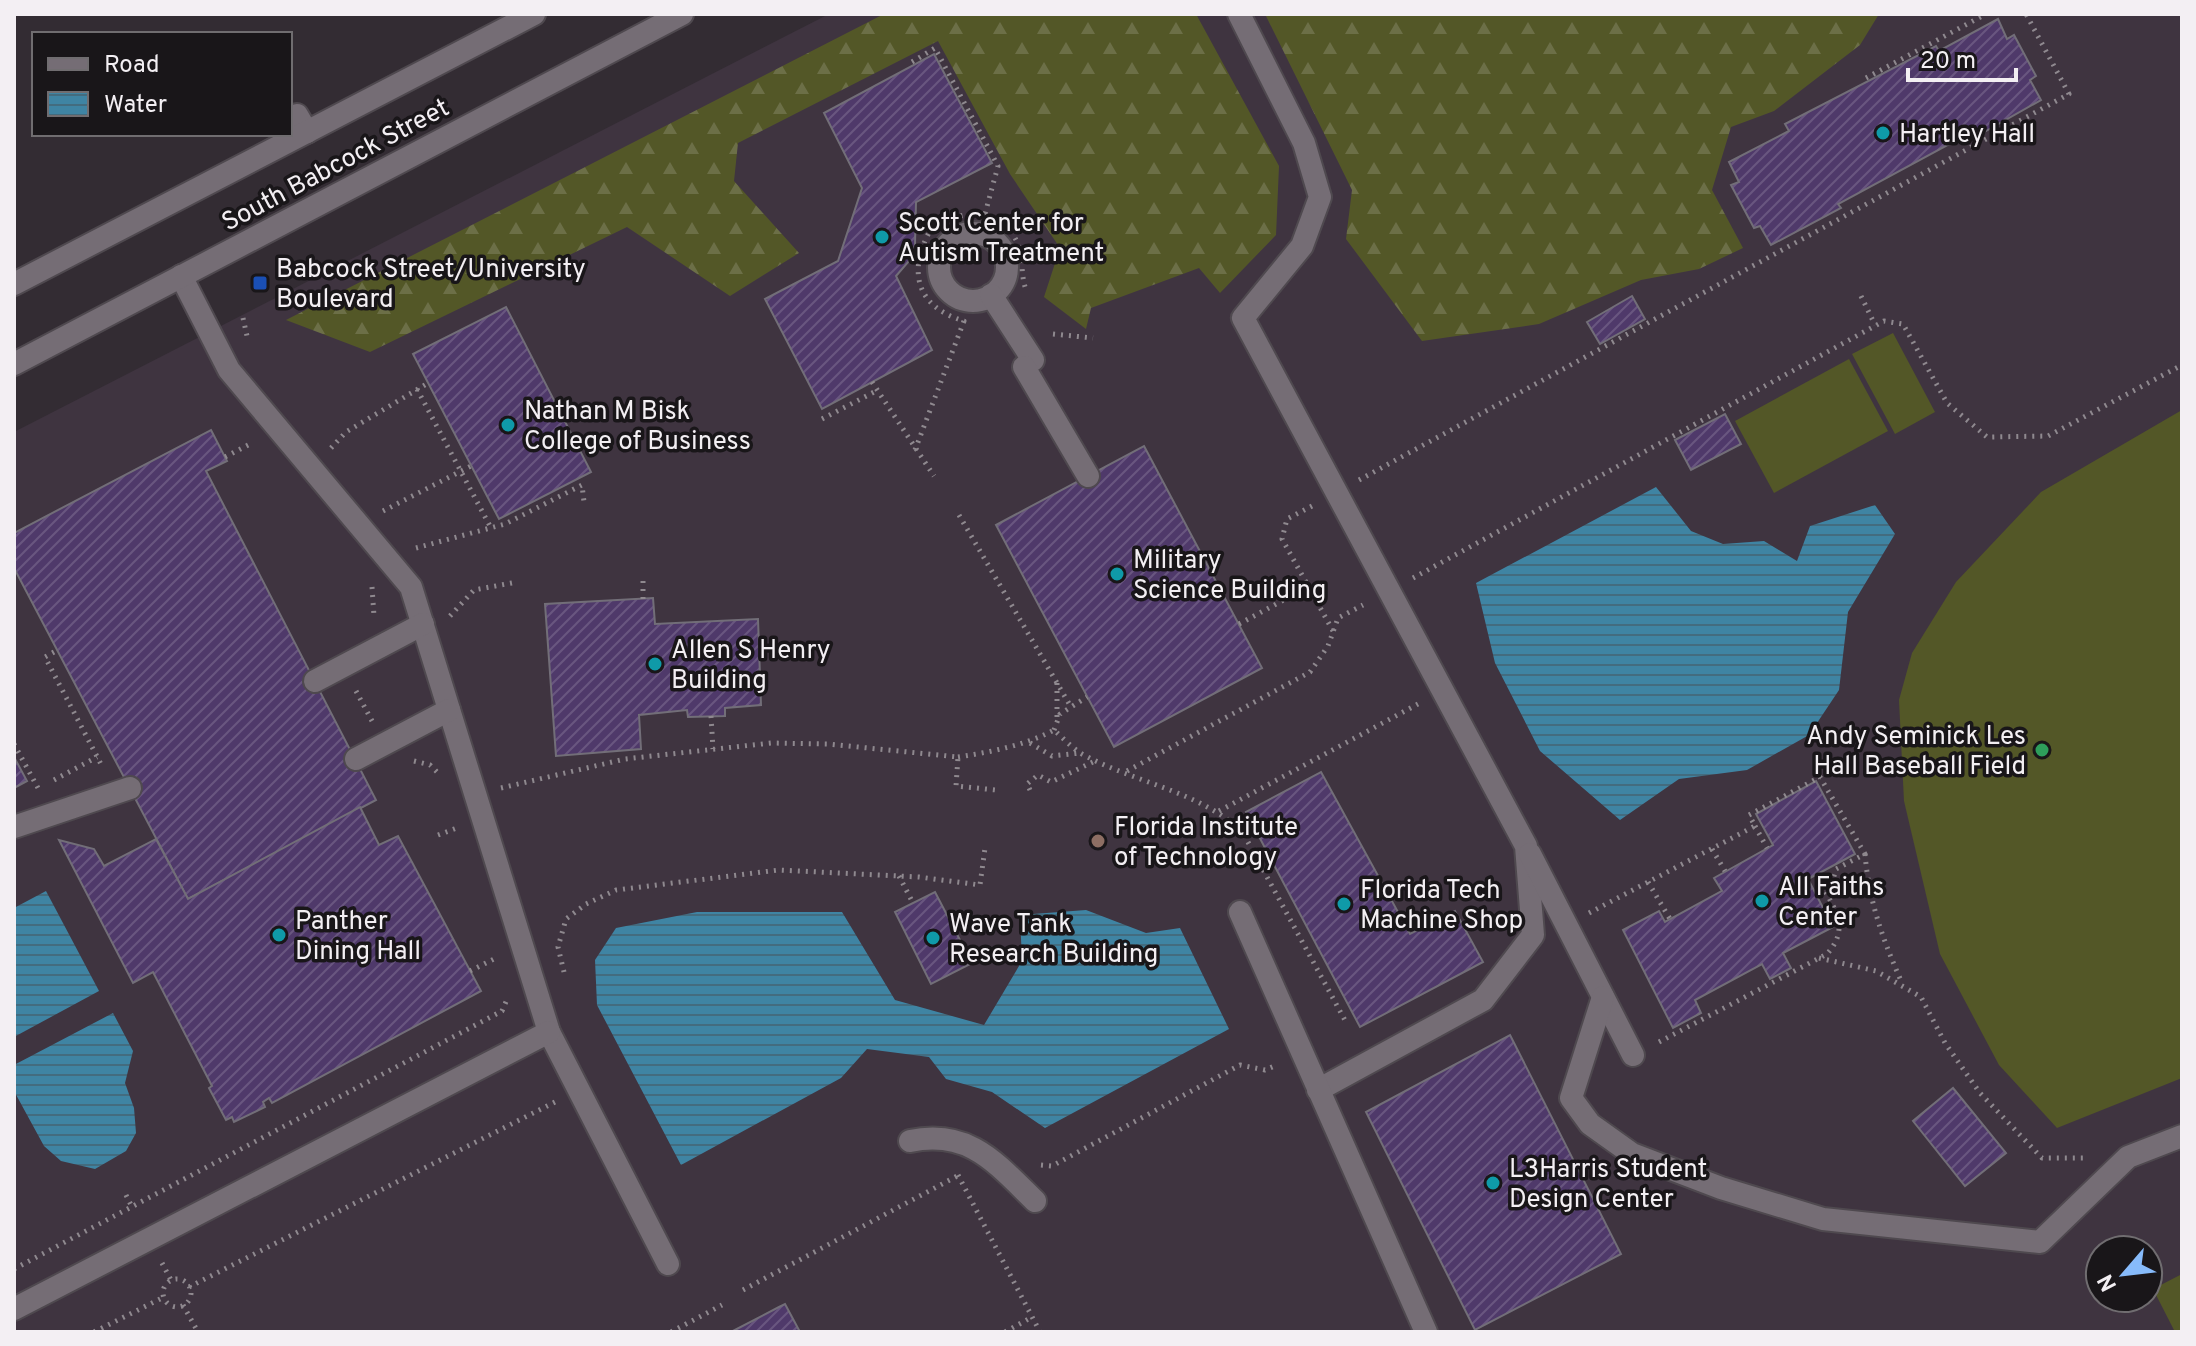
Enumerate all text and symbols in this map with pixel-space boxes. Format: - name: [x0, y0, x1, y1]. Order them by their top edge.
- legend: [32, 32, 292, 136]
- scale bar: [1908, 32, 2016, 82]
- text: 20 m: [1920, 47, 1976, 77]
- text: Road: [104, 51, 160, 81]
- text: Water: [104, 91, 167, 121]
- street label: South Babcock Street: [217, 92, 456, 240]
- place label: Hartley Hall: [1899, 119, 2035, 152]
- marker: Hartley Hall: [1874, 124, 1892, 142]
- place label: Scott Center for Autism Treatment: [898, 208, 1104, 271]
- marker: Scott Center for Autism Treatment: [873, 228, 891, 246]
- place label: Babcock Street/University Boulevard: [276, 254, 586, 317]
- marker: Babcock Street/University Boulevard: [251, 274, 269, 292]
- place label: Nathan M Bisk College of Business: [524, 396, 751, 459]
- marker: Nathan M Bisk College of Business: [499, 416, 517, 434]
- place label: Military Science Building: [1133, 545, 1326, 608]
- marker: Military Science Building: [1108, 565, 1126, 583]
- place label: Allen S Henry Building: [671, 635, 831, 698]
- marker: Allen S Henry Building: [646, 655, 664, 673]
- place label: Andy Seminick Les Hall Baseball Field: [1806, 721, 2026, 784]
- marker: Andy Seminick Les Hall Baseball Field: [2033, 741, 2051, 759]
- place label: Florida Institute of Technology: [1114, 812, 1298, 875]
- marker: Florida Institute of Technology: [1089, 832, 1107, 850]
- place label: All Faiths Center: [1778, 872, 1884, 935]
- place label: Florida Tech Machine Shop: [1360, 875, 1523, 938]
- marker: All Faiths Center: [1753, 892, 1771, 910]
- marker: Florida Tech Machine Shop: [1335, 895, 1353, 913]
- place label: Panther Dining Hall: [295, 906, 421, 969]
- place label: Wave Tank Research Building: [949, 909, 1158, 972]
- marker: Panther Dining Hall: [270, 926, 288, 944]
- marker: Wave Tank Research Building: [924, 929, 942, 947]
- place label: L3Harris Student Design Center: [1509, 1154, 1707, 1217]
- marker: L3Harris Student Design Center: [1484, 1174, 1502, 1192]
- north arrow: [2084, 1234, 2164, 1314]
- text: N: [2093, 1269, 2124, 1296]

